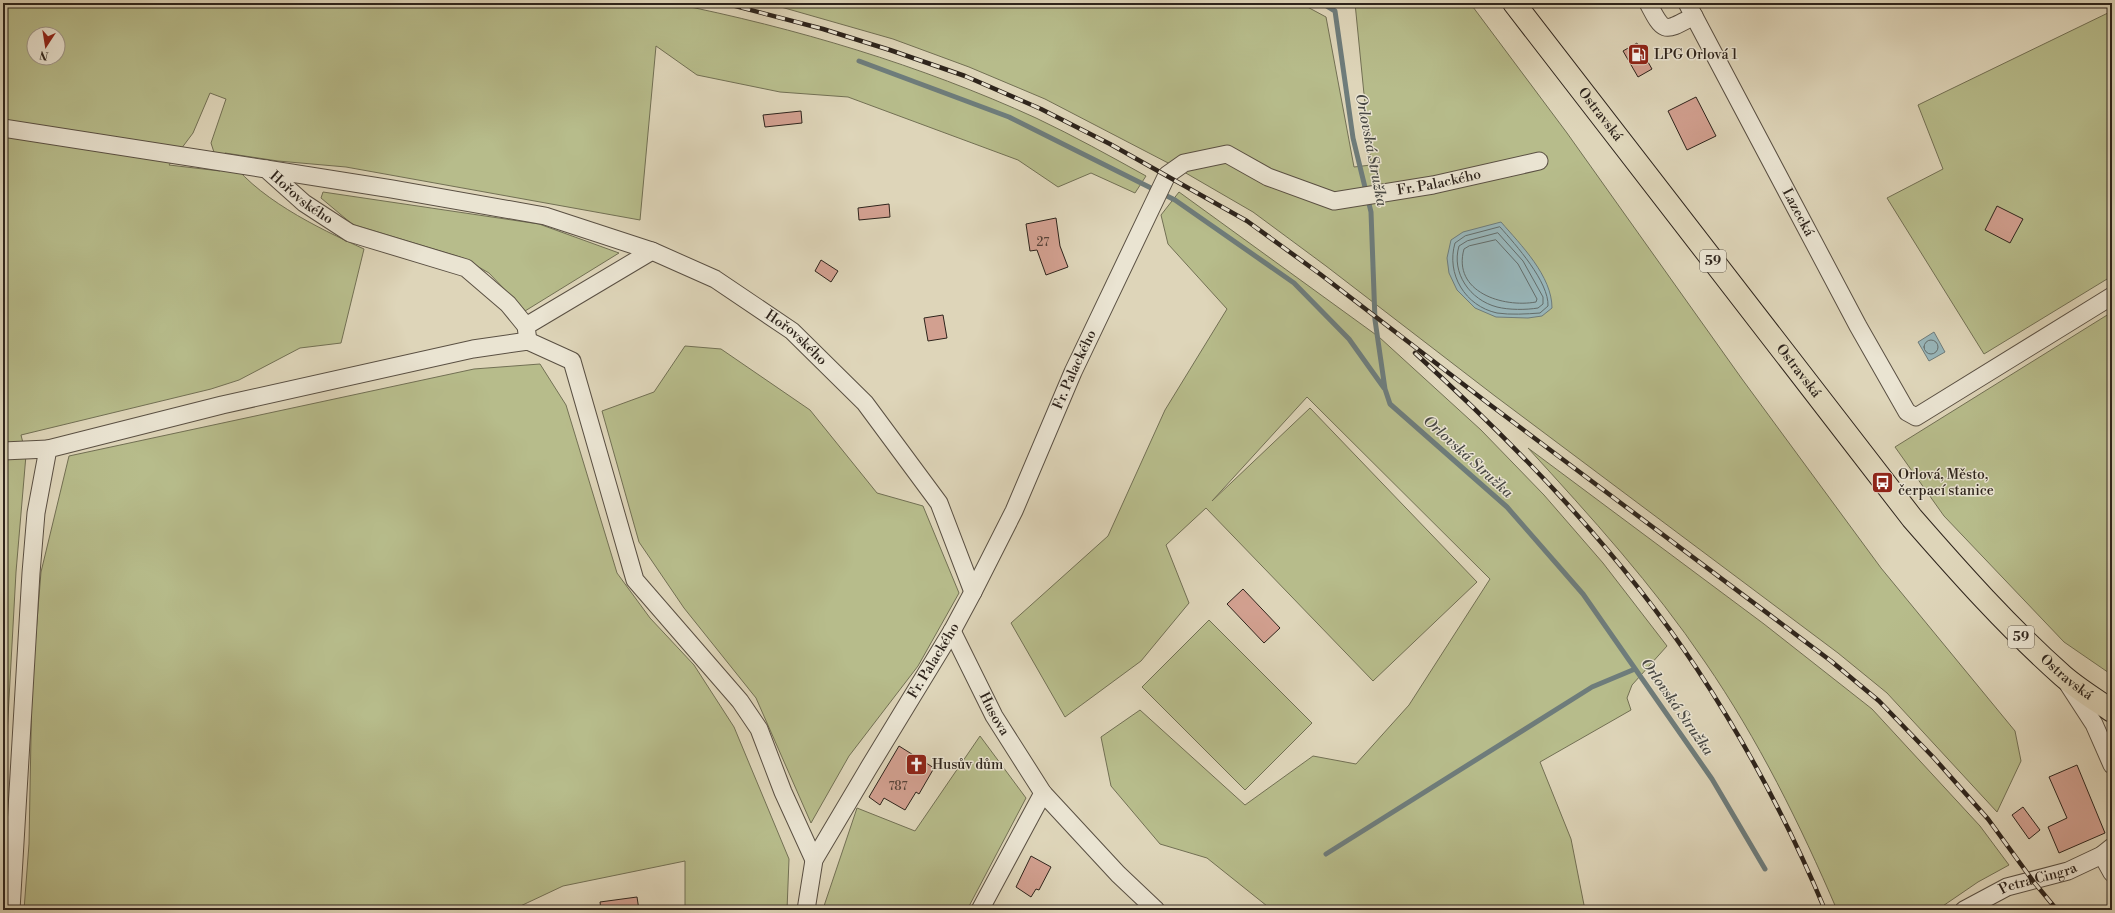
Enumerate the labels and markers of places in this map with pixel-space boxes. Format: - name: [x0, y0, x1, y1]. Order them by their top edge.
- fuel station icon: LPG Orlová 1: [1625, 42, 1651, 68]
- place label: LPG Orlová 1: [1654, 46, 1737, 64]
- place label: Orlová, Město, čerpací stanice: [1898, 466, 1994, 500]
- bus stop icon: Orlová, Město, čerpací stanice: [1870, 470, 1896, 496]
- church icon: Husův dům: [903, 752, 929, 778]
- place label: Husův dům: [932, 756, 1003, 774]

